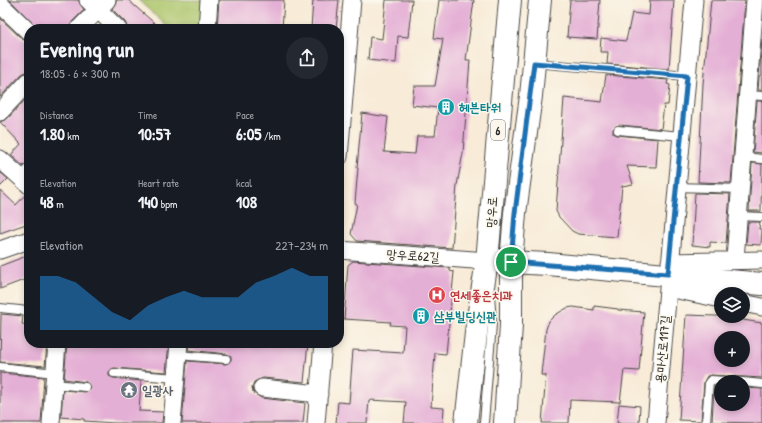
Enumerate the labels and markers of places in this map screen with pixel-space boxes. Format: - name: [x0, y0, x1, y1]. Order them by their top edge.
- building icon: 헤븐타워: [436, 97, 456, 117]
- place label: 헤븐타워: [459, 98, 501, 116]
- pin: [494, 245, 528, 279]
- hospital icon: 연세좋은치과: [427, 285, 447, 305]
- place label: 연세좋은치과: [450, 286, 513, 304]
- building icon: 삼부빌딩신관: [411, 306, 431, 326]
- place label: 삼부빌딩신관: [433, 307, 497, 325]
- temple icon: 일광사: [119, 380, 139, 400]
- place label: 일광사: [142, 381, 174, 399]

